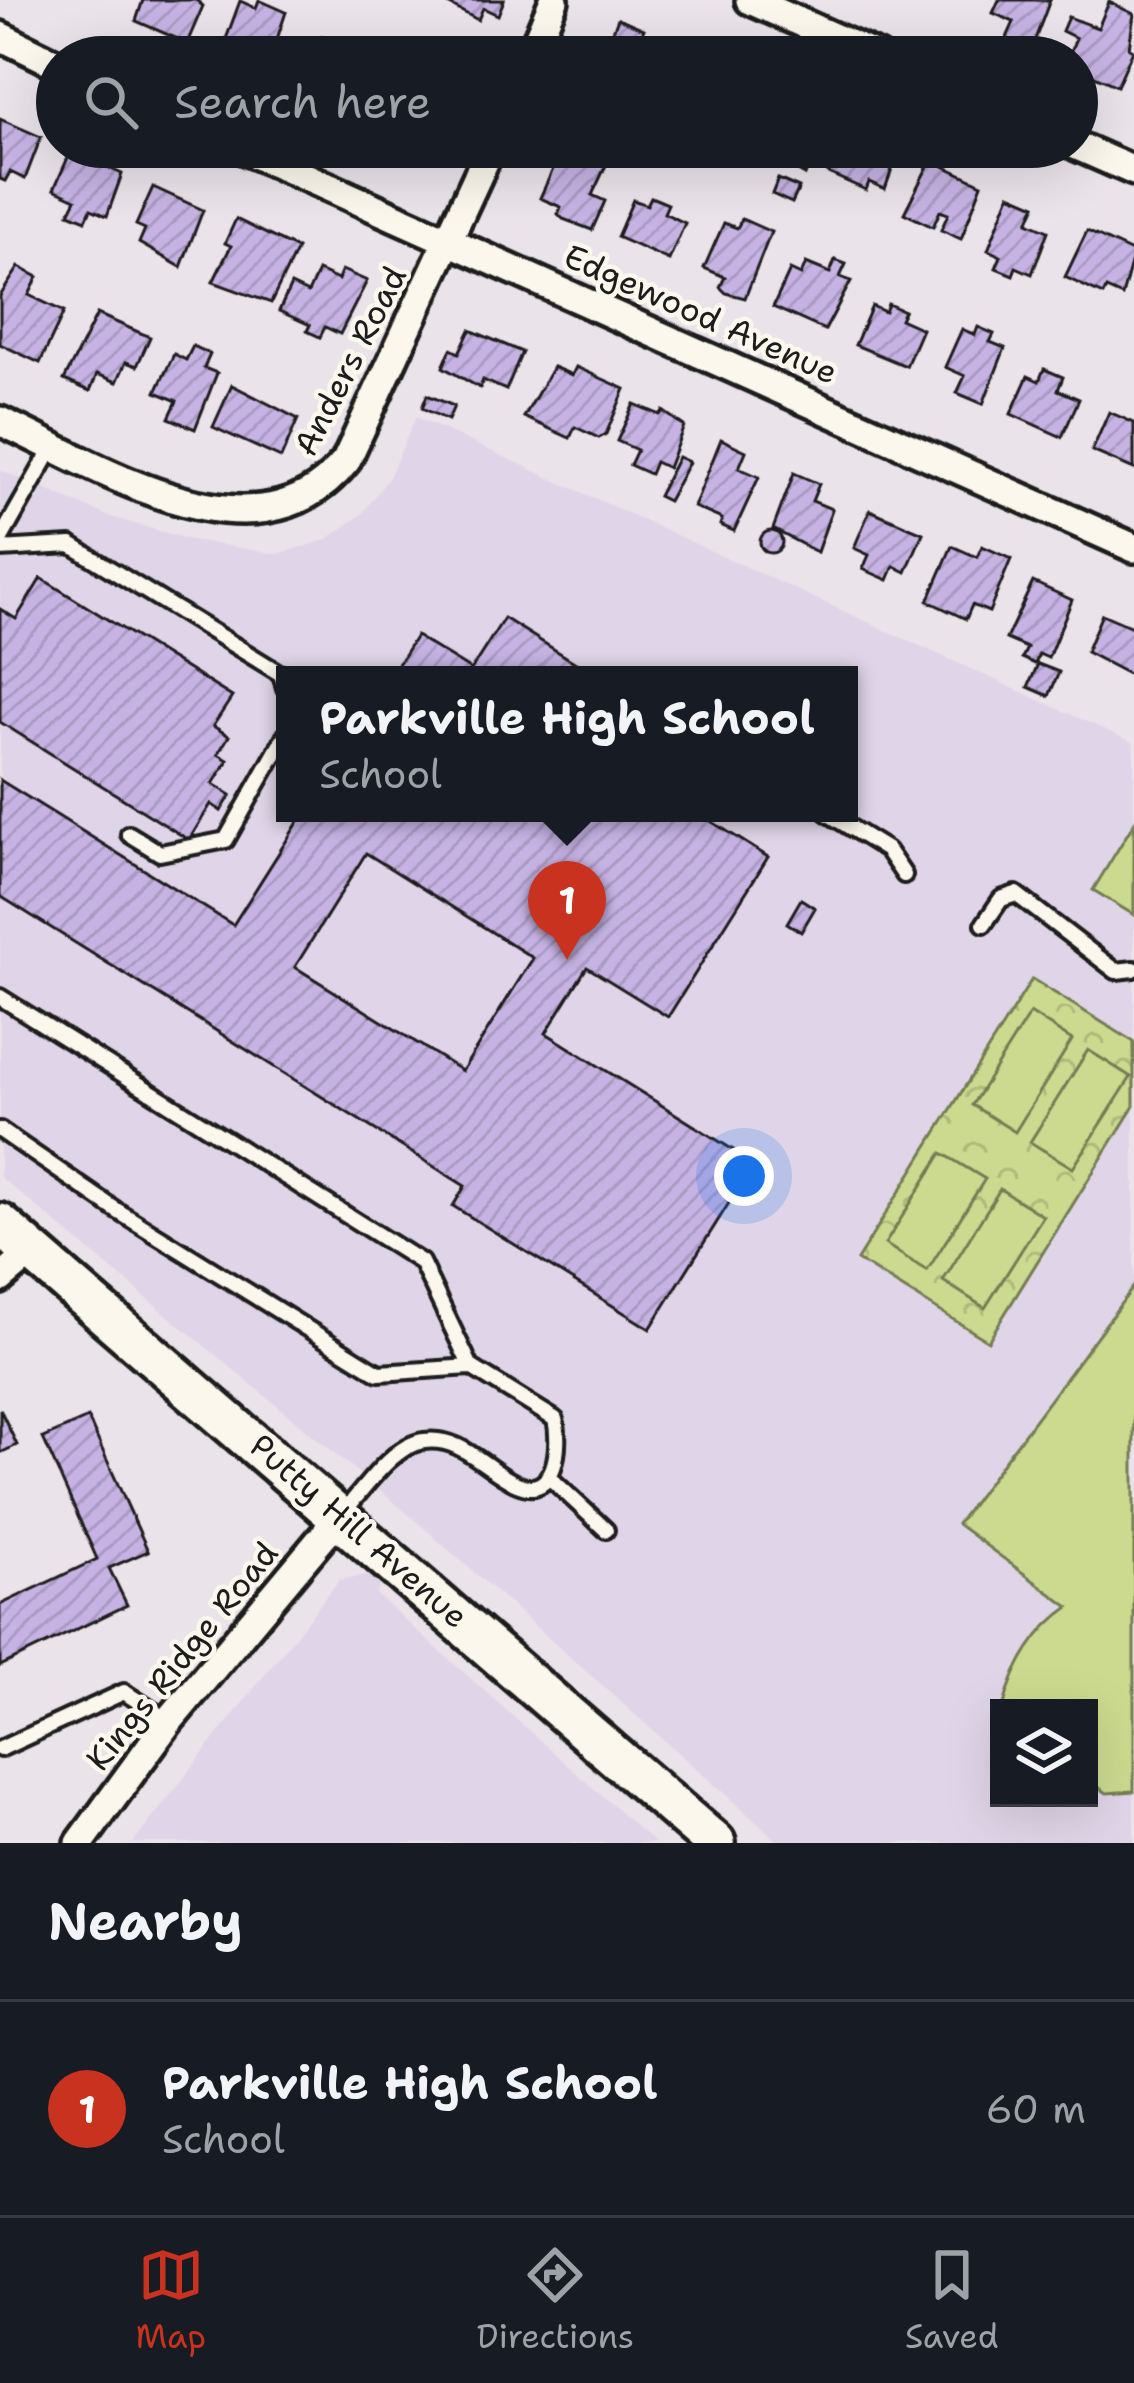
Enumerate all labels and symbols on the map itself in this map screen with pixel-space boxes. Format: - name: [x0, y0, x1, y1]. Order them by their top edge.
- street label: Edgewood Avenue: [557, 233, 845, 395]
- street label: Anders Road: [283, 258, 417, 464]
- pin: 1: [528, 861, 606, 960]
- your location: [714, 1146, 774, 1206]
- street label: Putty Hill Avenue: [240, 1424, 478, 1638]
- street label: Kings Ridge Road: [76, 1532, 288, 1780]

